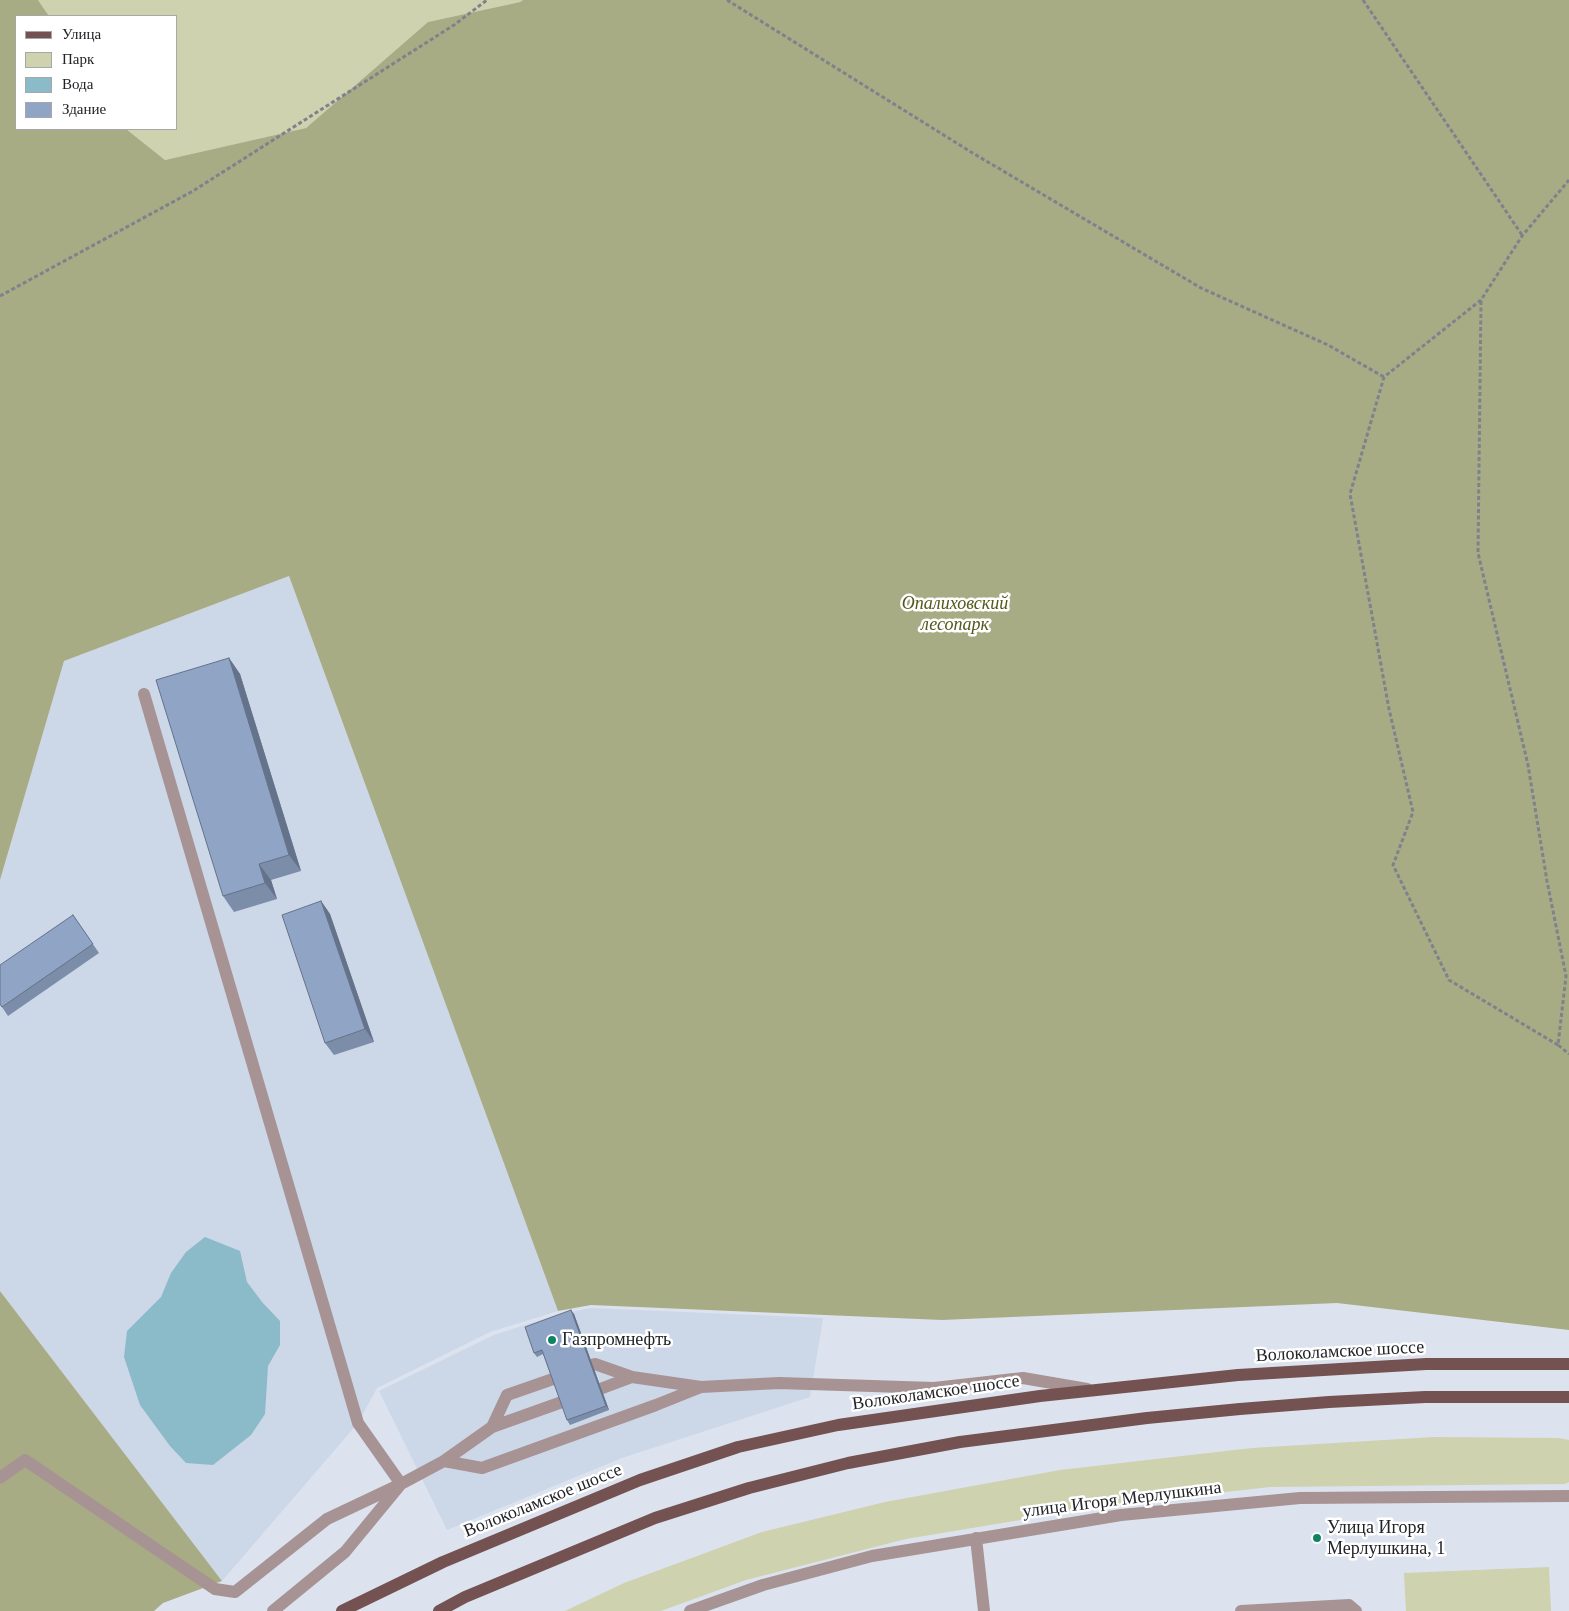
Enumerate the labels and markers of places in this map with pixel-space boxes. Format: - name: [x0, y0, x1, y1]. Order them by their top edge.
- place label: Газпромнефть: [562, 1329, 671, 1351]
- marker: Газпромнефть: [546, 1334, 558, 1346]
- place label: Улица Игоря Мерлушкина, 1: [1327, 1517, 1445, 1560]
- marker: Улица Игоря Мерлушкина, 1: [1311, 1532, 1323, 1544]

